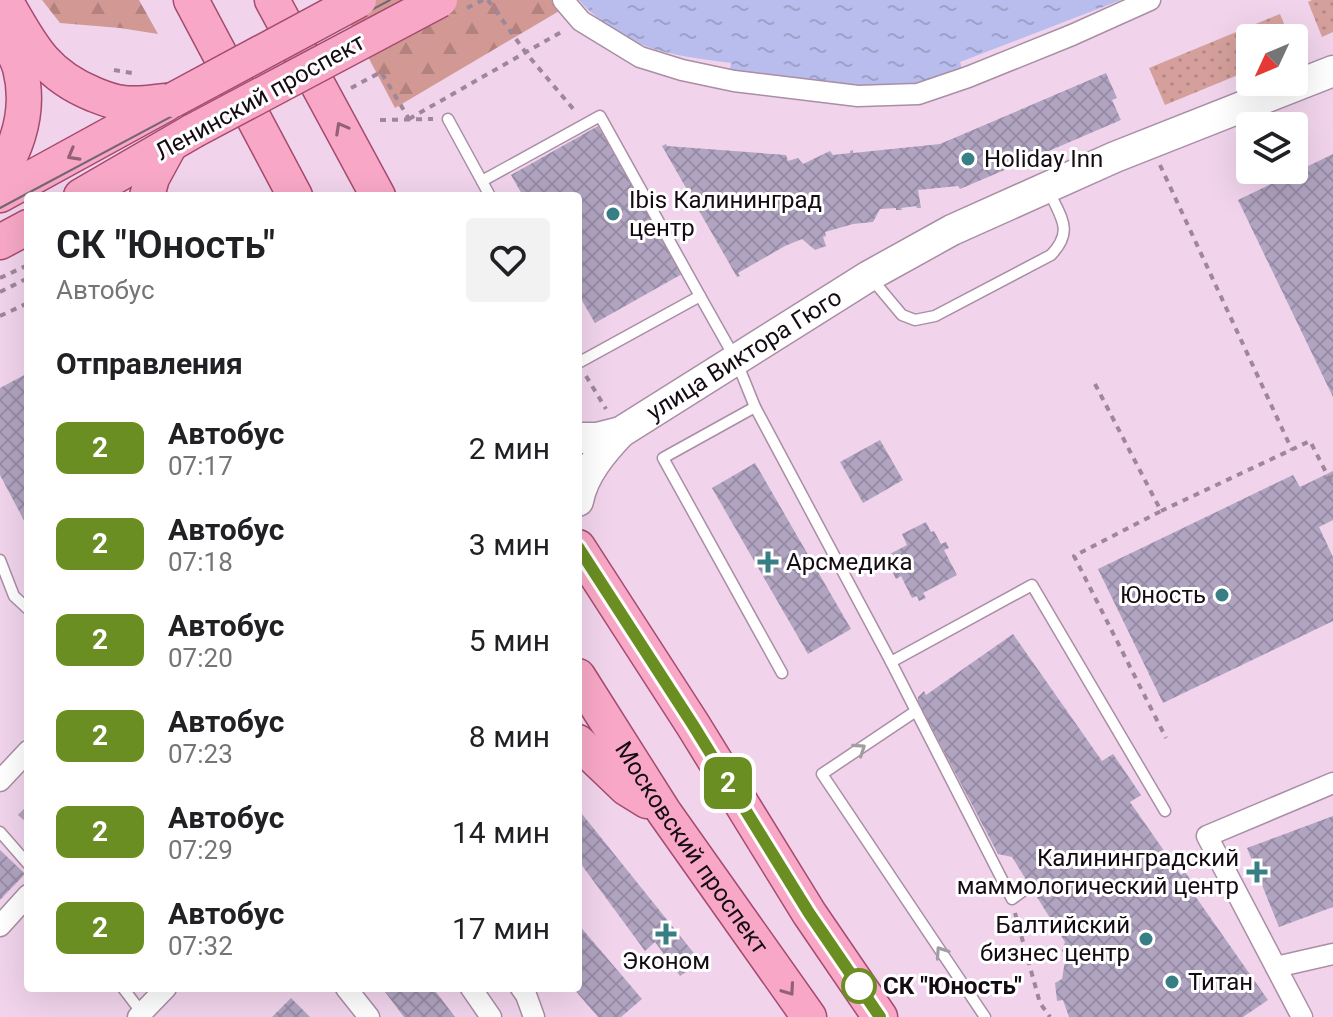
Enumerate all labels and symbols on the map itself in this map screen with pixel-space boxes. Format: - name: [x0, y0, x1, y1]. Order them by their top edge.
- north arrow: [1236, 24, 1308, 96]
- street label: Ленинский проспект: [150, 28, 370, 166]
- one-way arrow: [335, 121, 350, 136]
- place label: Holiday Inn: [984, 145, 1103, 173]
- one-way arrow: [67, 146, 81, 161]
- marker: Holiday Inn: [959, 150, 977, 168]
- place label: Ibis Калининград центр: [629, 186, 822, 242]
- marker: Ibis Калининград центр: [604, 205, 622, 223]
- street label: улица Виктора Гюго: [642, 283, 847, 426]
- place label: Арсмедика: [786, 548, 913, 576]
- marker: Арсмедика: [757, 551, 779, 573]
- place label: Юность: [1120, 581, 1206, 609]
- marker: Юность: [1213, 586, 1231, 604]
- street label: Московский проспект: [609, 736, 774, 960]
- one-way arrow: [851, 744, 865, 759]
- line badge: 2: [702, 757, 754, 809]
- place label: Калининградский маммологический центр: [957, 844, 1239, 900]
- marker: Калининградский маммологический центр: [1246, 861, 1268, 883]
- place label: Балтийский бизнес центр: [980, 911, 1130, 967]
- marker: Эконом: [657, 925, 675, 943]
- marker: Балтийский бизнес центр: [1137, 930, 1155, 948]
- place label: Эконом: [622, 947, 710, 975]
- one-way arrow: [936, 947, 951, 961]
- place label: Титан: [1188, 968, 1253, 996]
- marker: СК "Юность": [842, 969, 876, 1003]
- place label: СК "Юность": [883, 972, 1022, 1000]
- marker: Титан: [1163, 973, 1181, 991]
- one-way arrow: [780, 981, 794, 995]

